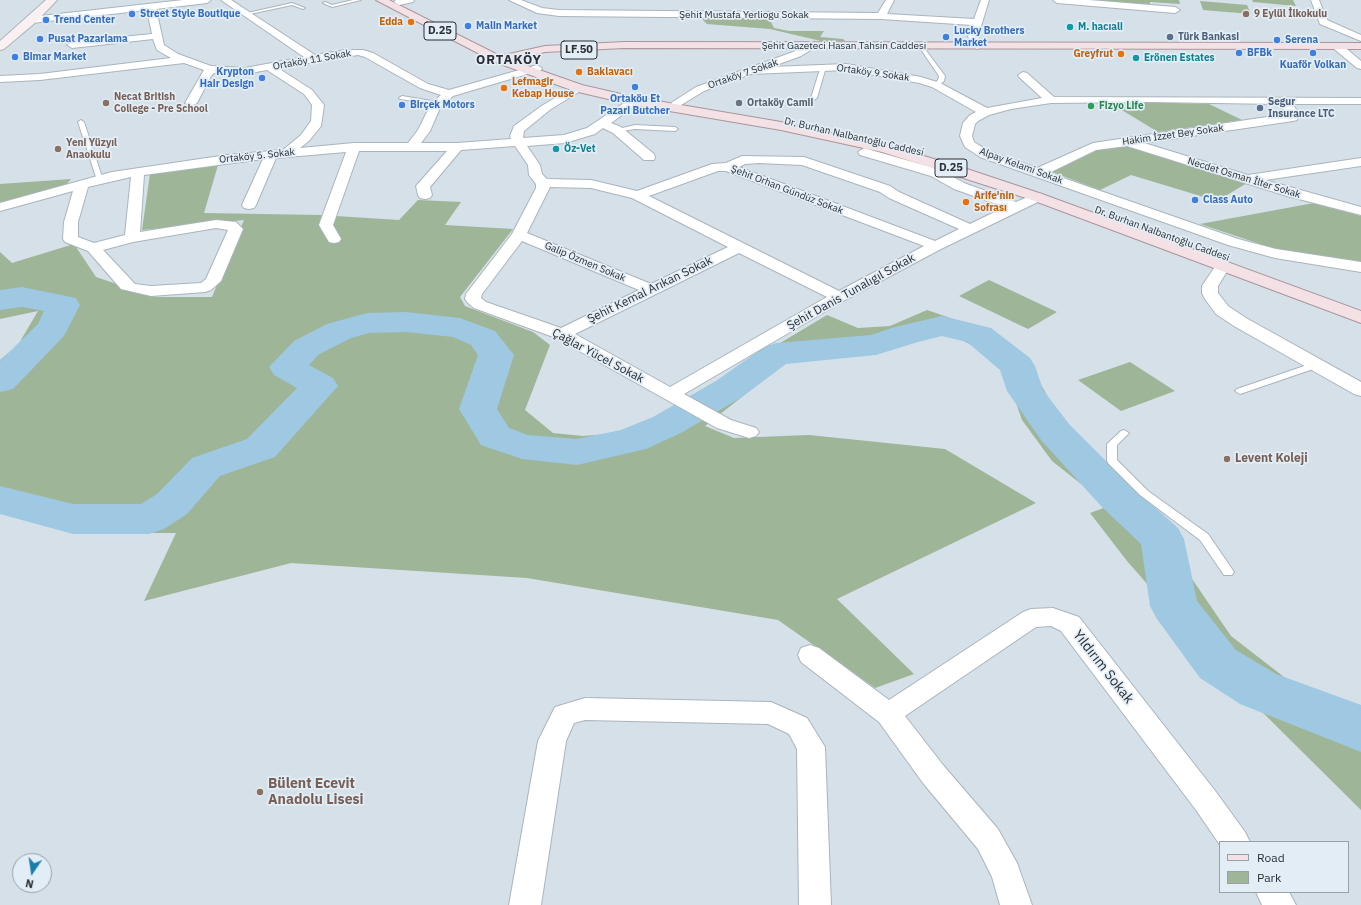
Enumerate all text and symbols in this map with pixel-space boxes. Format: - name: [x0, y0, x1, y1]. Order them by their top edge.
- place label: Street Style Boutique: [140, 8, 240, 20]
- place label: 9 Eylül İlkokulu: [1254, 8, 1327, 20]
- marker: Street Style Boutique: [127, 9, 137, 19]
- street label: Şehit Mustafa Yerliogu Sokak: [679, 9, 809, 21]
- marker: 9 Eylül İlkokulu: [1241, 9, 1251, 19]
- place label: Trend Center: [54, 14, 115, 26]
- marker: Trend Center: [41, 15, 51, 25]
- place label: Edda: [379, 16, 403, 28]
- marker: Edda: [406, 17, 416, 27]
- place label: Malin Market: [476, 20, 537, 32]
- marker: Malin Market: [463, 21, 473, 31]
- place label: M. hacıali: [1078, 21, 1123, 33]
- road number: D.25: [424, 22, 456, 40]
- marker: M. hacıali: [1065, 22, 1075, 32]
- place label: Lucky Brothers Market: [954, 25, 1025, 48]
- place label: Türk Bankasi: [1178, 31, 1239, 43]
- marker: Lucky Brothers Market: [941, 32, 951, 42]
- marker: Türk Bankasi: [1165, 32, 1175, 42]
- place label: Pusat Pazarlama: [48, 33, 128, 45]
- marker: Pusat Pazarlama: [35, 34, 45, 44]
- place label: Serena: [1285, 34, 1318, 46]
- marker: Serena: [1272, 35, 1282, 45]
- street label: Şehit Gazeteci Hasan Tahsin Caddesi: [762, 40, 926, 52]
- road number: LF.50: [561, 41, 597, 59]
- street label: Ortaköy 11 Sokak: [272, 47, 352, 73]
- place label: BFBk: [1247, 47, 1272, 59]
- place label: Greyfrut: [1073, 48, 1113, 60]
- marker: BFBk: [1234, 48, 1244, 58]
- marker: Kuaför Volkan: [1308, 48, 1318, 58]
- marker: Greyfrut: [1116, 49, 1126, 59]
- place label: Bimar Market: [23, 51, 86, 63]
- marker: Bimar Market: [10, 52, 20, 62]
- district label: ORTAKÖY: [476, 52, 542, 68]
- place label: Erönen Estates: [1144, 52, 1215, 64]
- marker: Erönen Estates: [1131, 53, 1141, 63]
- street label: Ortaköy 7 Sokak: [706, 56, 780, 92]
- place label: Kuaför Volkan: [1280, 59, 1346, 71]
- street label: Ortaköy 9 Sokak: [836, 62, 910, 84]
- place label: Krypton Hair Design: [200, 66, 254, 90]
- place label: Baklavacı: [587, 66, 633, 78]
- marker: Baklavacı: [574, 67, 584, 77]
- marker: Krypton Hair Design: [257, 73, 267, 83]
- place label: Lefmagir Kebap House: [512, 76, 574, 100]
- marker: Ortaköu Et Pazari Butcher: [630, 82, 640, 92]
- marker: Lefmagir Kebap House: [499, 83, 509, 93]
- place label: Necat British College - Pre School: [114, 91, 208, 114]
- place label: Ortaköu Et Pazari Butcher: [600, 93, 670, 116]
- place label: Segur Insurance LTC: [1268, 96, 1335, 120]
- place label: Ortaköy Camii: [747, 97, 813, 109]
- marker: Necat British College - Pre School: [101, 98, 111, 108]
- marker: Ortaköy Camii: [734, 98, 744, 108]
- place label: Birçek Motors: [410, 99, 475, 111]
- marker: Birçek Motors: [397, 100, 407, 110]
- place label: Fizyo Life: [1099, 100, 1143, 112]
- marker: Fizyo Life: [1086, 101, 1096, 111]
- marker: Segur Insurance LTC: [1255, 103, 1265, 113]
- street label: Dr. Burhan Nalbantoğlu Caddesi: [783, 115, 925, 159]
- street label: Hakim İzzet Bey Sokak: [1121, 122, 1225, 148]
- place label: Yeni Yüzyıl Anaokulu: [66, 137, 117, 160]
- place label: Öz-Vet: [564, 143, 595, 155]
- marker: Yeni Yüzyıl Anaokulu: [53, 144, 63, 154]
- marker: Öz-Vet: [551, 144, 561, 154]
- street label: Alpay Kelami Sokak: [978, 145, 1064, 187]
- street label: Ortaköy 5. Sokak: [219, 146, 295, 166]
- street label: Necdet Osman İlter Sokak: [1186, 155, 1302, 201]
- road number: D.25: [935, 159, 967, 177]
- street label: Şehit Orhan Gündüz Sokak: [729, 163, 845, 217]
- place label: Arife'nin Sofrası: [974, 190, 1014, 214]
- place label: Class Auto: [1203, 194, 1253, 206]
- marker: Class Auto: [1190, 195, 1200, 205]
- marker: Arife'nin Sofrası: [961, 197, 971, 207]
- street label: Dr. Burhan Nalbantoğlu Caddesi: [1093, 204, 1231, 264]
- street label: Galip Özmen Sokak: [543, 240, 627, 284]
- street label: Şehit Danis Tunalıgıl Sokak: [785, 251, 917, 333]
- street label: Şehit Kemal Arıkan Sokak: [585, 253, 715, 327]
- street label: Çağlar Yücel Sokak: [550, 326, 646, 386]
- place label: Levent Koleji: [1235, 452, 1308, 466]
- marker: Levent Koleji: [1222, 454, 1232, 464]
- street label: Yıldırım Sokak: [1069, 627, 1137, 707]
- place label: Bülent Ecevit Anadolu Lisesi: [268, 776, 364, 808]
- marker: Bülent Ecevit Anadolu Lisesi: [255, 787, 265, 797]
- legend: [1219, 841, 1349, 893]
- text: Road: [1257, 850, 1285, 865]
- north arrow: [12, 853, 52, 893]
- text: Park: [1257, 870, 1281, 885]
- text: N: [24, 876, 35, 891]

